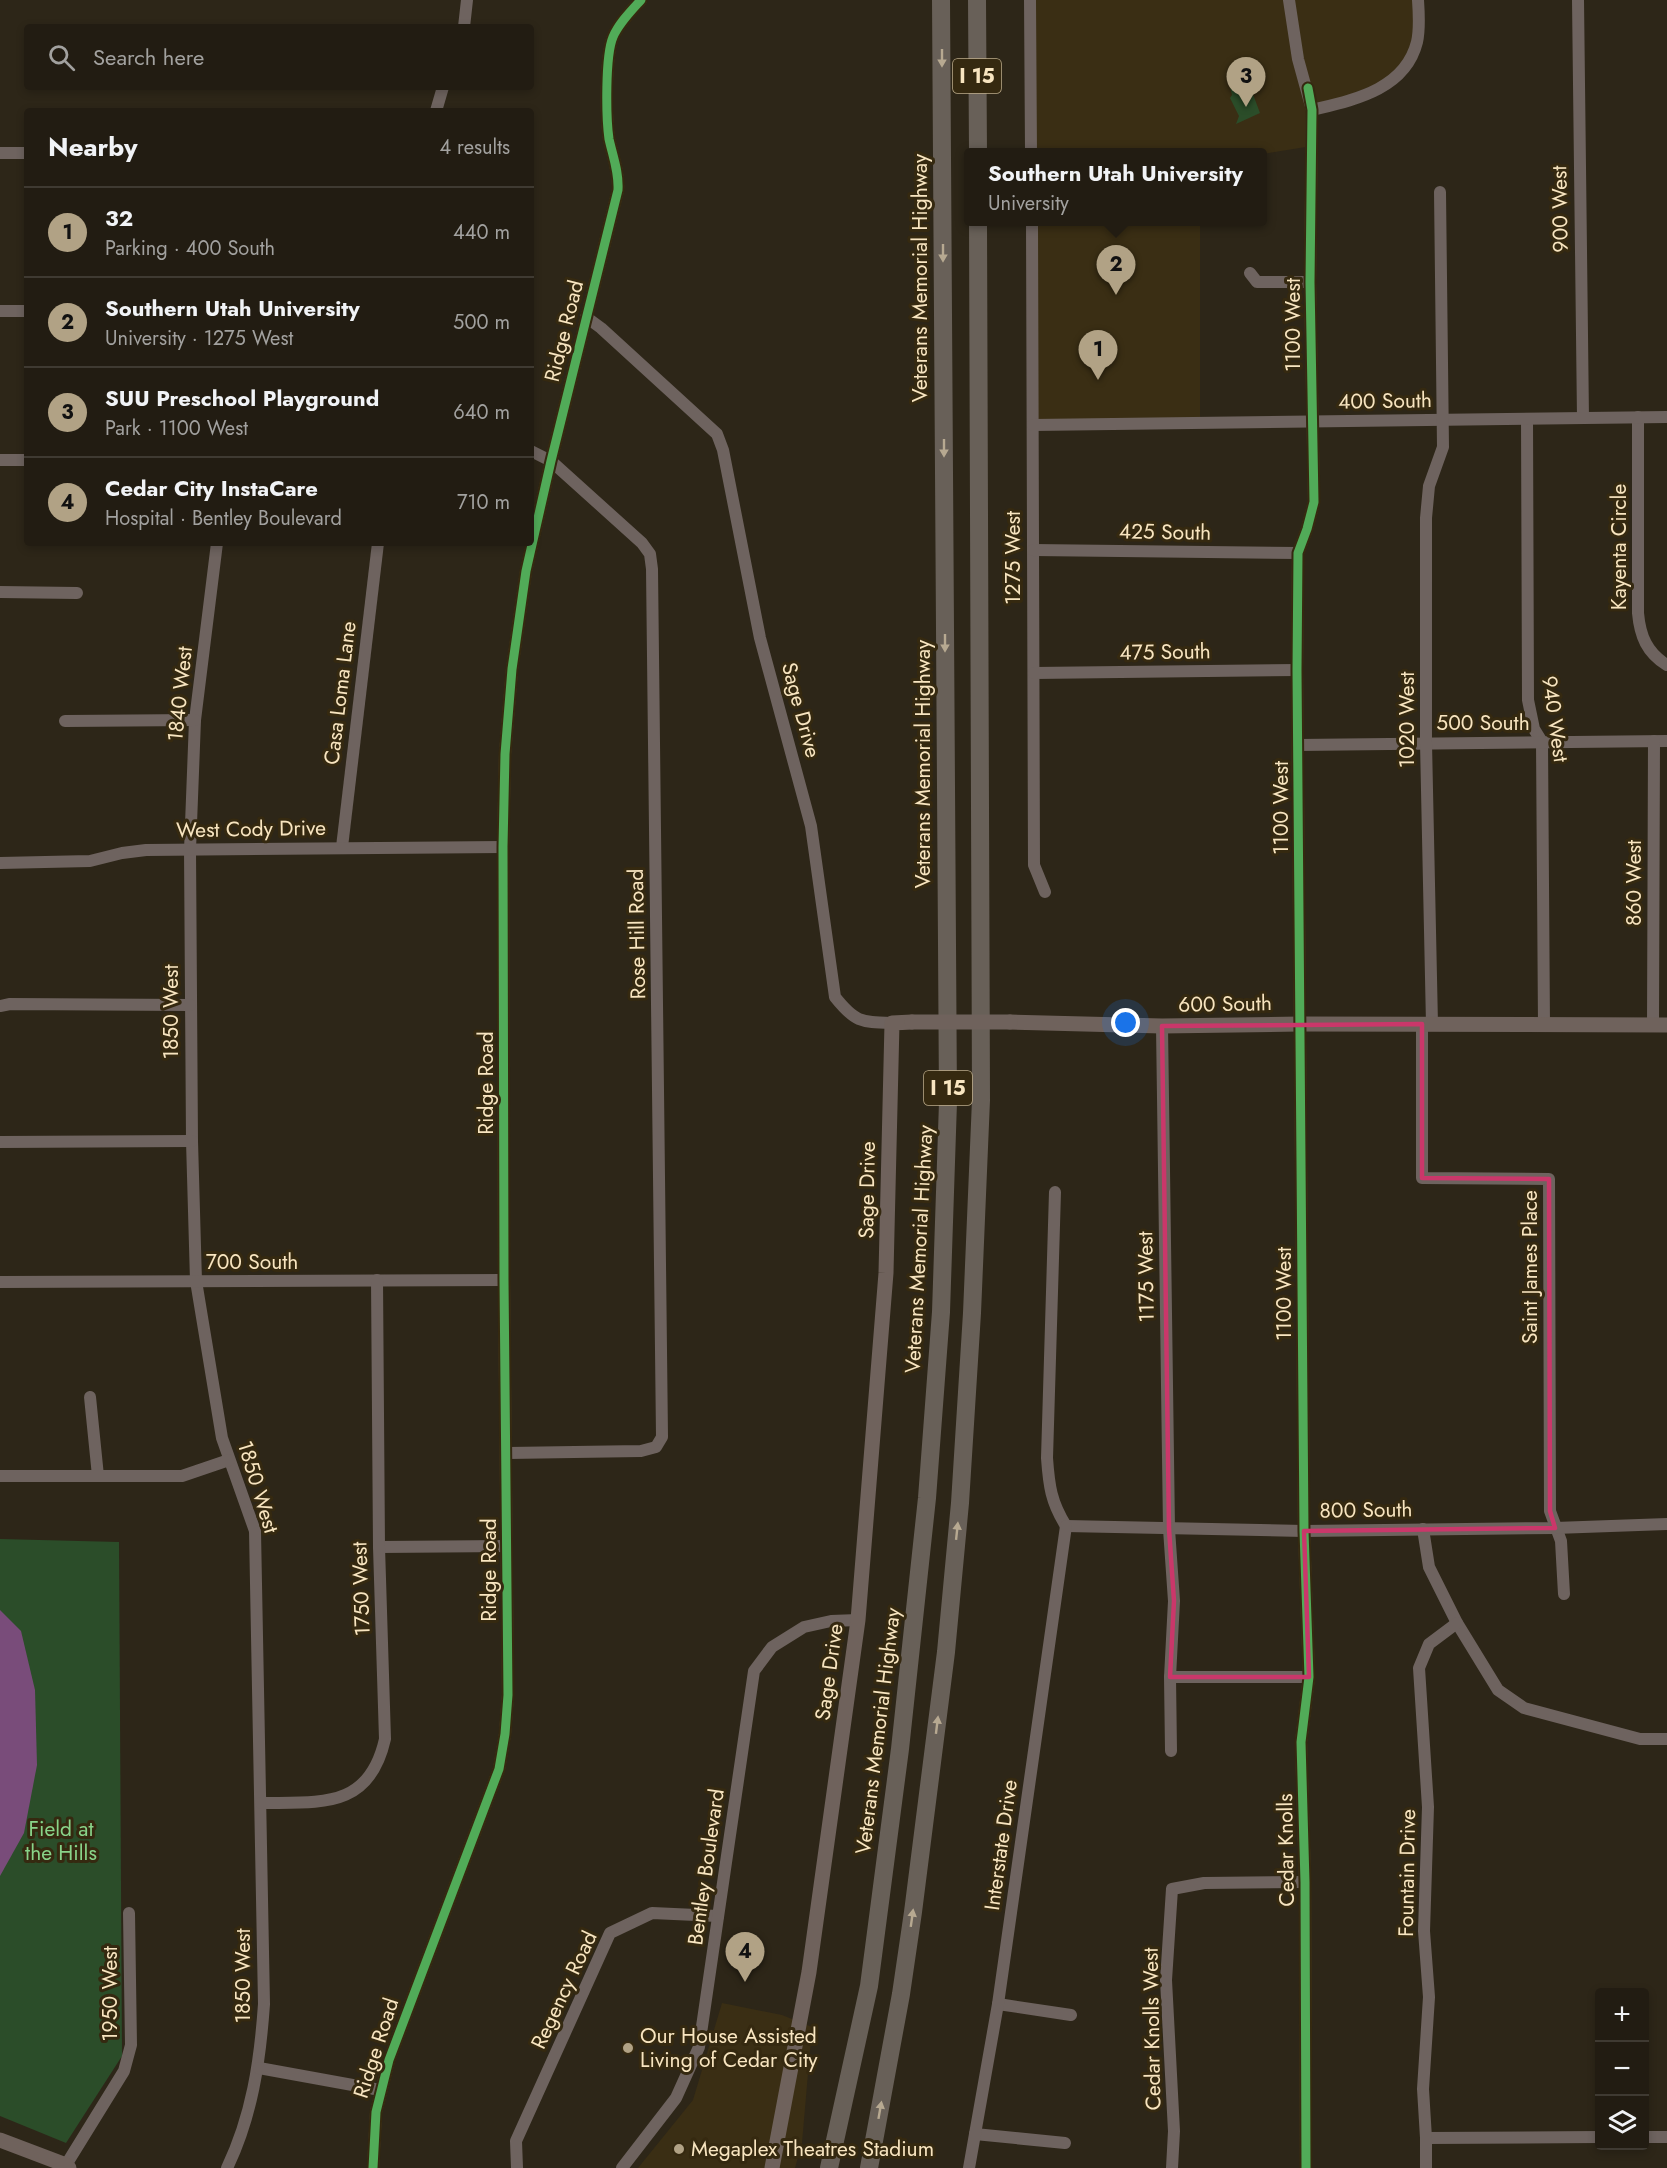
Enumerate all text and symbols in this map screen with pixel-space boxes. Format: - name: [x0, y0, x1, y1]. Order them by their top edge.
- search box: [24, 24, 534, 90]
- icon: search: [45, 41, 78, 74]
- text: Search here: [93, 41, 204, 73]
- one-way arrow: [937, 49, 947, 68]
- pin: 3: [1226, 57, 1266, 107]
- road number: I 15: [953, 59, 1001, 93]
- text: Nearby: [48, 128, 137, 166]
- text: 4 results: [439, 133, 510, 162]
- popup: [964, 148, 1267, 226]
- street label: Veterans Memorial Highway: [905, 153, 935, 402]
- text: Southern Utah University: [988, 157, 1243, 189]
- street label: 900 West: [1544, 165, 1576, 253]
- text: University: [988, 189, 1069, 218]
- text: 32: [105, 202, 133, 234]
- text: 1: [62, 218, 73, 247]
- text: 440 m: [453, 218, 510, 247]
- text: Parking · 400 South: [105, 234, 275, 263]
- one-way arrow: [938, 244, 948, 263]
- pin: 2: [1096, 246, 1136, 295]
- street label: Ridge Road: [537, 277, 591, 385]
- street label: 1100 West: [1278, 278, 1308, 372]
- text: Southern Utah University: [105, 292, 360, 324]
- text: 2: [61, 308, 74, 337]
- text: 500 m: [453, 308, 510, 337]
- text: University · 1275 West: [105, 324, 293, 353]
- pin: 1: [1078, 330, 1118, 380]
- text: SUU Preschool Playground: [105, 382, 379, 414]
- street label: 400 South: [1338, 385, 1432, 417]
- text: 3: [61, 398, 74, 427]
- text: 640 m: [453, 398, 510, 427]
- text: Park · 1100 West: [105, 414, 248, 443]
- one-way arrow: [939, 439, 949, 458]
- text: Cedar City InstaCare: [105, 472, 318, 504]
- street label: Kayenta Circle: [1604, 484, 1634, 610]
- text: 4: [61, 488, 74, 517]
- text: 710 m: [457, 488, 510, 517]
- text: Hospital · Bentley Boulevard: [105, 504, 342, 533]
- street label: 1275 West: [998, 511, 1028, 605]
- street label: 425 South: [1119, 516, 1211, 548]
- street label: Casa Loma Lane: [316, 619, 364, 767]
- one-way arrow: [940, 634, 950, 653]
- street label: 475 South: [1119, 636, 1211, 668]
- street label: Veterans Memorial Highway: [908, 639, 938, 888]
- street label: 1840 West: [160, 645, 200, 743]
- street label: Sage Drive: [774, 659, 828, 761]
- street label: 1020 West: [1392, 672, 1422, 768]
- street label: 940 West: [1534, 674, 1576, 764]
- street label: 500 South: [1436, 708, 1530, 738]
- street label: 1100 West: [1266, 761, 1296, 855]
- street label: West Cody Drive: [176, 813, 326, 845]
- street label: 860 West: [1619, 840, 1649, 926]
- street label: Rose Hill Road: [621, 868, 653, 1000]
- street label: 1850 West: [156, 964, 186, 1060]
- street label: 600 South: [1178, 988, 1272, 1020]
- your location: [1111, 1008, 1140, 1037]
- street label: Ridge Road: [471, 1031, 501, 1135]
- road number: I 15: [924, 1071, 972, 1105]
- street label: Veterans Memorial Highway: [898, 1123, 941, 1374]
- street label: Sage Drive: [851, 1141, 883, 1239]
- street label: Saint James Place: [1515, 1190, 1545, 1344]
- street label: 1175 West: [1130, 1231, 1162, 1323]
- street label: 700 South: [206, 1247, 298, 1277]
- street label: 1100 West: [1269, 1247, 1299, 1341]
- street label: 1850 West: [230, 1437, 286, 1537]
- street label: 800 South: [1319, 1494, 1413, 1526]
- street label: Ridge Road: [474, 1518, 504, 1622]
- one-way arrow: [952, 1521, 962, 1540]
- street label: 1750 West: [344, 1541, 378, 1637]
- street label: Veterans Memorial Highway: [848, 1605, 908, 1856]
- street label: Sage Drive: [807, 1622, 851, 1722]
- one-way arrow: [932, 1715, 941, 1734]
- street label: Interstate Drive: [977, 1778, 1025, 1912]
- street label: Bentley Boulevard: [680, 1787, 732, 1947]
- street label: Cedar Knolls: [1270, 1793, 1302, 1907]
- street label: Fountain Drive: [1391, 1809, 1423, 1937]
- park label: Field at the Hills: [25, 1814, 97, 1868]
- one-way arrow: [908, 1909, 917, 1928]
- street label: Regency Road: [524, 1926, 604, 2054]
- street label: 1850 West: [228, 1928, 258, 2024]
- pin: 4: [726, 1932, 764, 1982]
- street label: 1950 West: [95, 1946, 125, 2042]
- street label: Cedar Knolls West: [1136, 1947, 1168, 2111]
- map controls: [1595, 1988, 1649, 2150]
- button: +: [1595, 1988, 1649, 2042]
- street label: Ridge Road: [346, 1994, 406, 2102]
- place label: Our House Assisted Living of Cedar City: [640, 2021, 818, 2075]
- marker: Our House Assisted Living of Cedar City: [621, 2041, 635, 2055]
- button: −: [1595, 2042, 1649, 2096]
- button: layers: [1595, 2096, 1649, 2150]
- one-way arrow: [875, 2101, 884, 2120]
- place label: Megaplex Theatres Stadium: [691, 2134, 934, 2164]
- marker: Megaplex Theatres Stadium: [672, 2142, 686, 2156]

